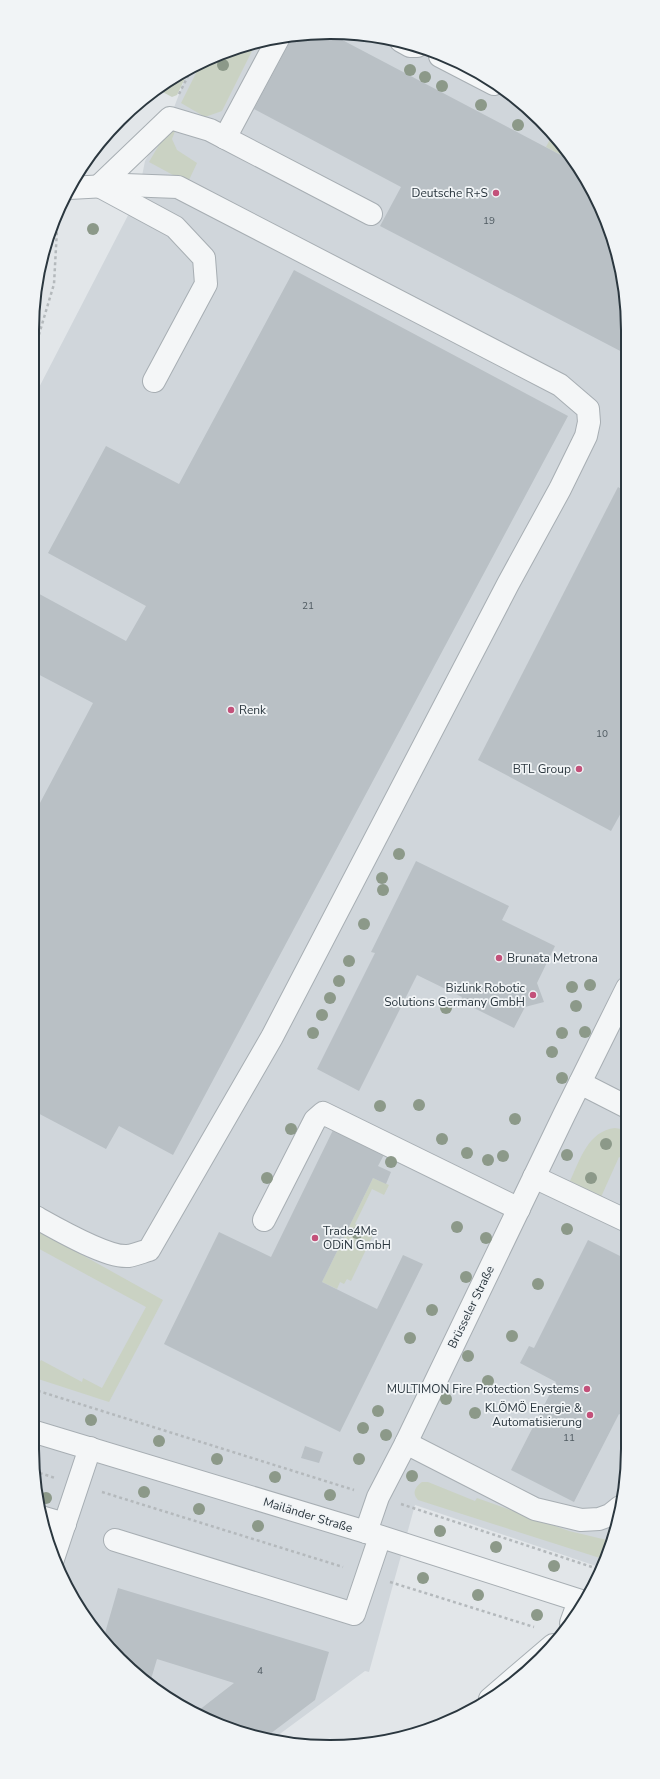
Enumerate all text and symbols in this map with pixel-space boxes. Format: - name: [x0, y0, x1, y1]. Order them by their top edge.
- place label: Deutsche R+S: [412, 185, 488, 201]
- marker: Deutsche R+S: [491, 188, 501, 198]
- house number: 19: [483, 214, 495, 228]
- house number: 21: [302, 599, 314, 613]
- place label: Renk: [239, 702, 267, 718]
- marker: Renk: [226, 705, 236, 715]
- house number: 10: [596, 727, 608, 741]
- place label: BTL Group: [513, 761, 571, 777]
- marker: BTL Group: [574, 764, 584, 774]
- place label: Brunata Metrona: [507, 950, 598, 966]
- marker: Brunata Metrona: [494, 953, 504, 963]
- place label: Bizlink Robotic Solutions Germany GmbH: [384, 980, 525, 1010]
- marker: Bizlink Robotic Solutions Germany GmbH: [528, 990, 538, 1000]
- place label: Trade4Me ODiN GmbH: [323, 1223, 391, 1253]
- marker: Trade4Me ODiN GmbH: [310, 1233, 320, 1243]
- street label: Brüsseler Straße: [444, 1263, 498, 1351]
- place label: MULTIMON Fire Protection Systems: [387, 1381, 579, 1397]
- marker: MULTIMON Fire Protection Systems: [582, 1384, 592, 1394]
- place label: KLÖMÖ Energie & Automatisierung: [485, 1400, 583, 1430]
- marker: KLÖMÖ Energie & Automatisierung: [585, 1410, 595, 1420]
- house number: 11: [563, 1431, 575, 1445]
- street label: Mailänder Straße: [261, 1494, 355, 1536]
- house number: 4: [257, 1664, 263, 1678]

